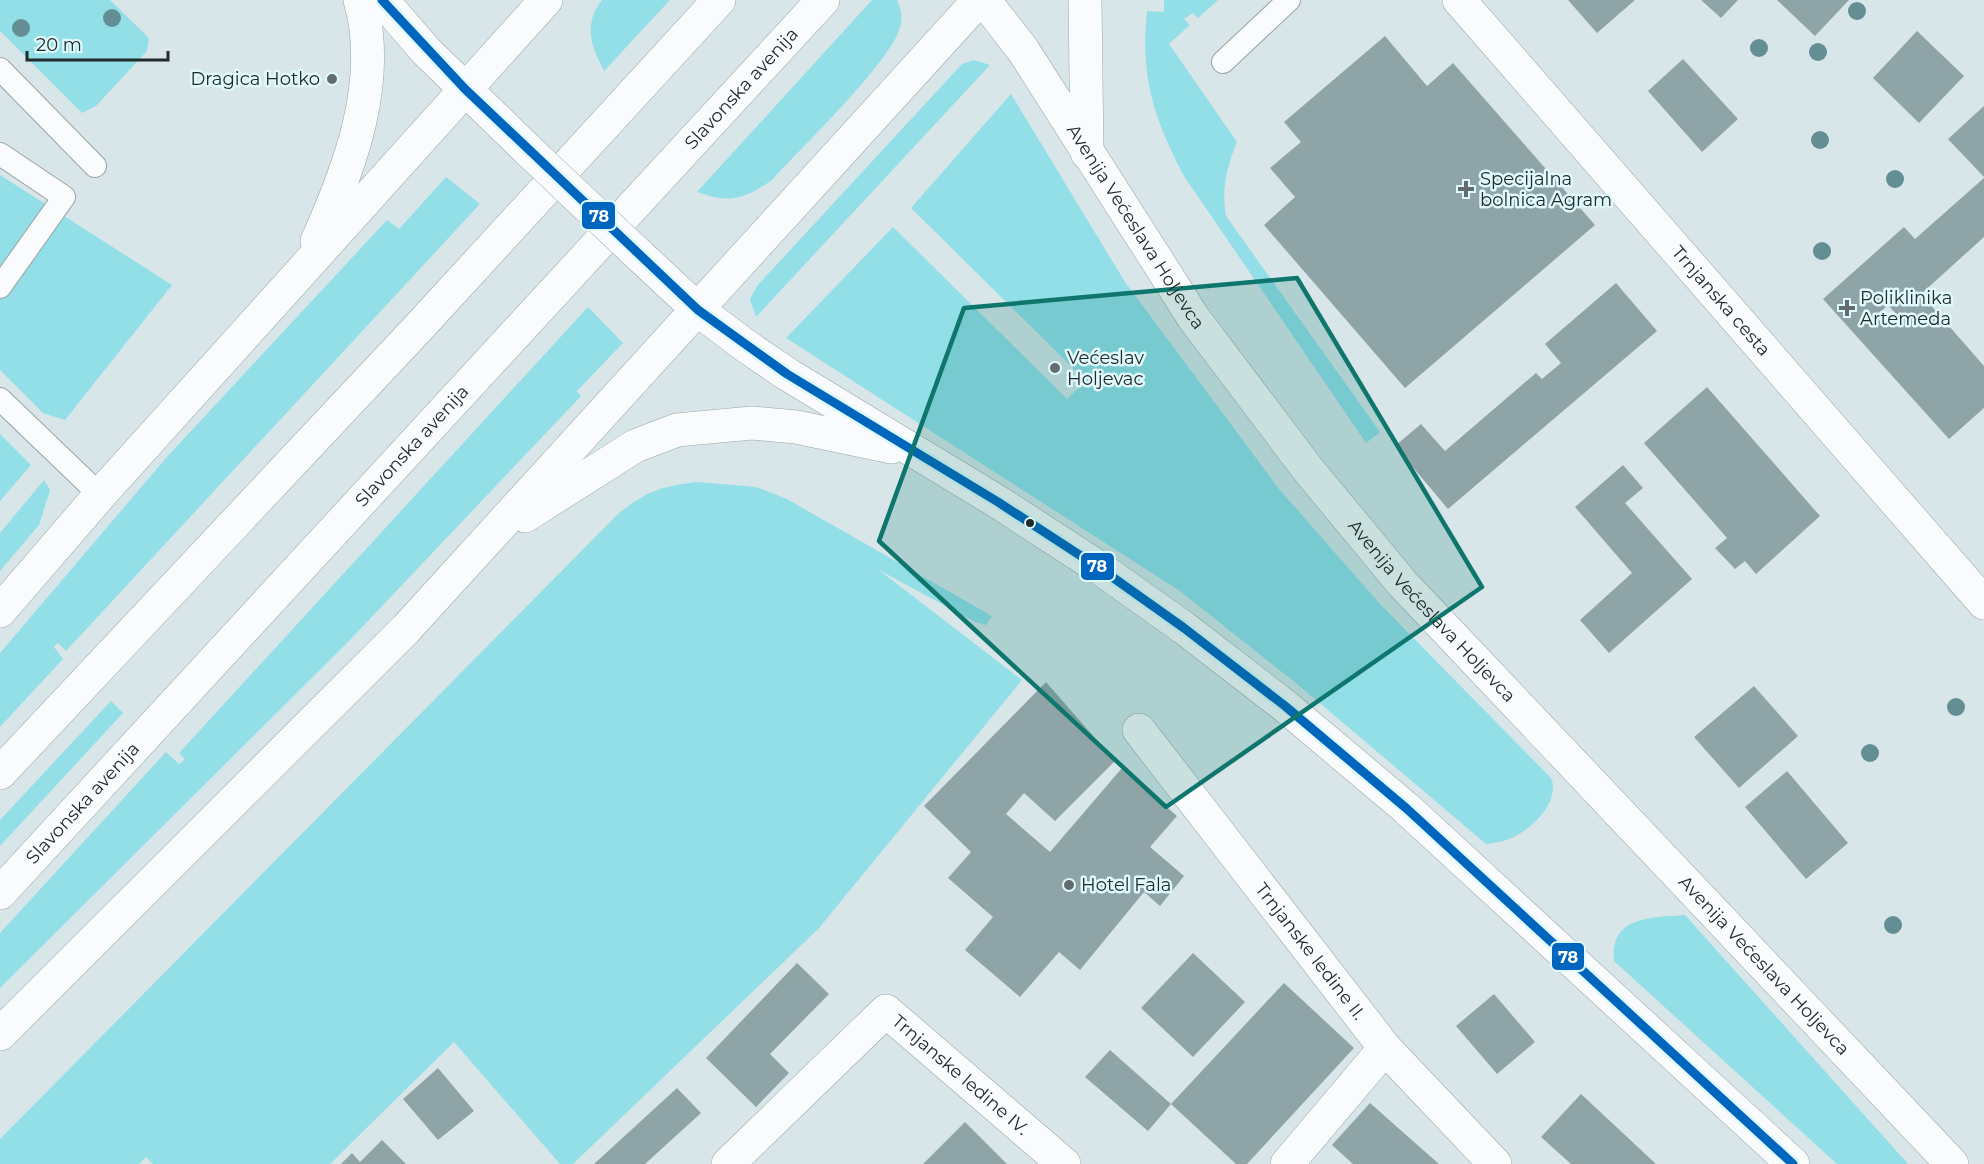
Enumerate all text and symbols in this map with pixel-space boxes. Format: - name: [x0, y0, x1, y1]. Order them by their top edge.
- street label: Slavonska avenija: [680, 23, 803, 154]
- scale bar: [27, 24, 168, 62]
- text: 20 m: [36, 34, 82, 56]
- place label: Dragica Hotko: [190, 68, 320, 90]
- marker: Dragica Hotko: [325, 72, 339, 86]
- street label: Avenija Većeslava Holjevca: [1062, 120, 1209, 334]
- place label: Specijalna bolnica Agram: [1480, 168, 1612, 211]
- marker: Specijalna bolnica Agram: [1457, 180, 1475, 198]
- line badge: 78: [581, 201, 616, 230]
- text: 78: [589, 207, 609, 226]
- street label: Trnjanska cesta: [1667, 241, 1775, 361]
- place label: Poliklinika Artemeda: [1860, 287, 1952, 330]
- marker: Poliklinika Artemeda: [1838, 299, 1856, 317]
- place label: Većeslav Holjevac: [1067, 347, 1144, 390]
- marker: Većeslav Holjevac: [1048, 361, 1062, 375]
- street label: Slavonska avenija: [351, 381, 473, 511]
- street label: Avenija Većeslava Holjevca: [1343, 515, 1520, 707]
- unlabelled marker: [1024, 517, 1036, 529]
- line badge: 78: [1080, 552, 1115, 581]
- text: 78: [1087, 557, 1107, 576]
- street label: Slavonska avenija: [21, 738, 144, 869]
- street label: Avenija Većeslava Holjevca: [1674, 871, 1854, 1060]
- place label: Hotel Fala: [1081, 874, 1171, 896]
- marker: Hotel Fala: [1062, 878, 1076, 892]
- street label: Trnjanske ledine II.: [1250, 879, 1370, 1024]
- line badge: 78: [1551, 942, 1585, 971]
- text: 78: [1558, 948, 1578, 967]
- street label: Trnjanske ledine IV.: [887, 1010, 1033, 1140]

